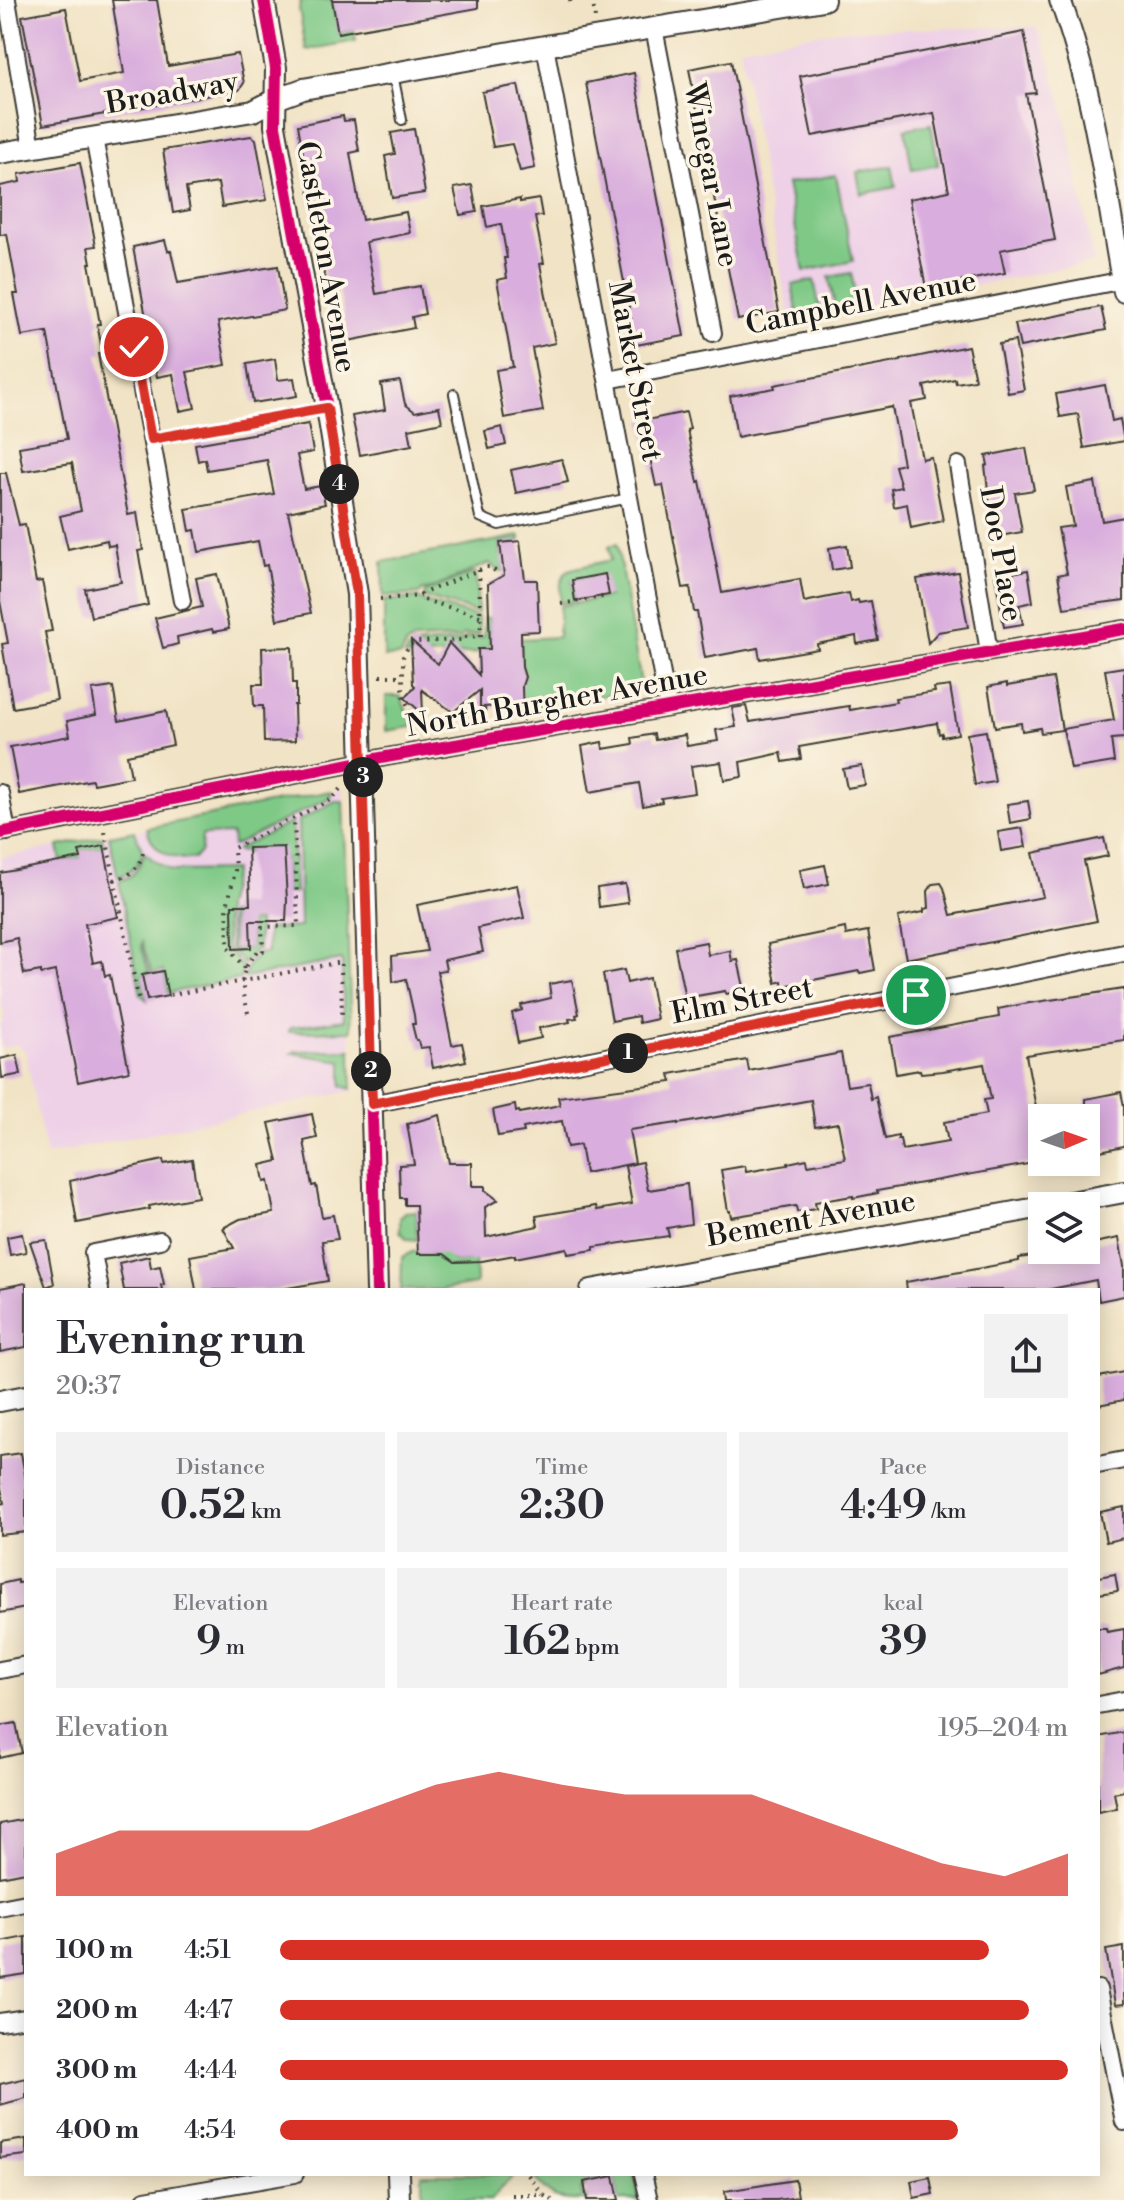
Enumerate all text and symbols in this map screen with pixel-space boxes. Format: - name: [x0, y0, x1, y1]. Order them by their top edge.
- street label: Broadway: [102, 63, 241, 123]
- street label: Winegar Lane: [674, 79, 747, 270]
- street label: Castleton Avenue: [287, 138, 365, 376]
- street label: Campbell Avenue: [742, 262, 980, 344]
- street label: Market Street: [599, 277, 671, 465]
- pin: [100, 313, 168, 381]
- icon: check: [112, 325, 156, 369]
- pin: 4: [319, 464, 359, 504]
- text: 4: [332, 470, 346, 497]
- street label: Doe Place: [970, 484, 1032, 624]
- street label: North Burgher Avenue: [403, 656, 711, 746]
- pin: 3: [343, 757, 383, 797]
- text: 3: [356, 763, 370, 790]
- pin: [882, 961, 950, 1029]
- street label: Elm Street: [668, 969, 816, 1033]
- icon: arrive: [894, 973, 938, 1017]
- pin: 1: [608, 1033, 648, 1073]
- text: 1: [623, 1039, 633, 1066]
- pin: 2: [351, 1051, 391, 1091]
- text: 2: [364, 1057, 378, 1084]
- north arrow: [1028, 1104, 1100, 1176]
- map controls: [1028, 1104, 1100, 1264]
- street label: Bement Avenue: [703, 1182, 918, 1256]
- button: layers: [1028, 1192, 1100, 1264]
- text: Evening run: [56, 1312, 305, 1367]
- button: share: [984, 1314, 1068, 1398]
- text: 20:37: [56, 1370, 121, 1402]
- text: Distance: [176, 1454, 265, 1481]
- text: Time: [536, 1454, 588, 1481]
- text: Pace: [880, 1454, 927, 1481]
- text: 0.52: [160, 1481, 246, 1531]
- text: 2:30: [519, 1481, 605, 1531]
- text: 4:49: [840, 1481, 927, 1531]
- text: km: [246, 1498, 282, 1525]
- text: /km: [927, 1498, 966, 1525]
- text: Elevation: [173, 1590, 268, 1617]
- text: Heart rate: [511, 1590, 613, 1617]
- text: kcal: [883, 1590, 923, 1617]
- text: 9: [196, 1617, 221, 1667]
- text: 162: [504, 1617, 571, 1667]
- text: 39: [879, 1617, 927, 1667]
- text: m: [221, 1634, 245, 1661]
- text: bpm: [571, 1634, 620, 1661]
- text: Elevation: [56, 1712, 169, 1744]
- text: 195–204 m: [938, 1712, 1068, 1744]
- text: 100 m: [56, 1934, 133, 1966]
- text: 4:51: [184, 1934, 231, 1966]
- text: 200 m: [56, 1994, 138, 2026]
- text: 4:47: [184, 1994, 233, 2026]
- text: 300 m: [56, 2054, 137, 2086]
- text: 4:44: [184, 2054, 237, 2086]
- text: 400 m: [56, 2114, 139, 2146]
- text: 4:54: [184, 2114, 236, 2146]

